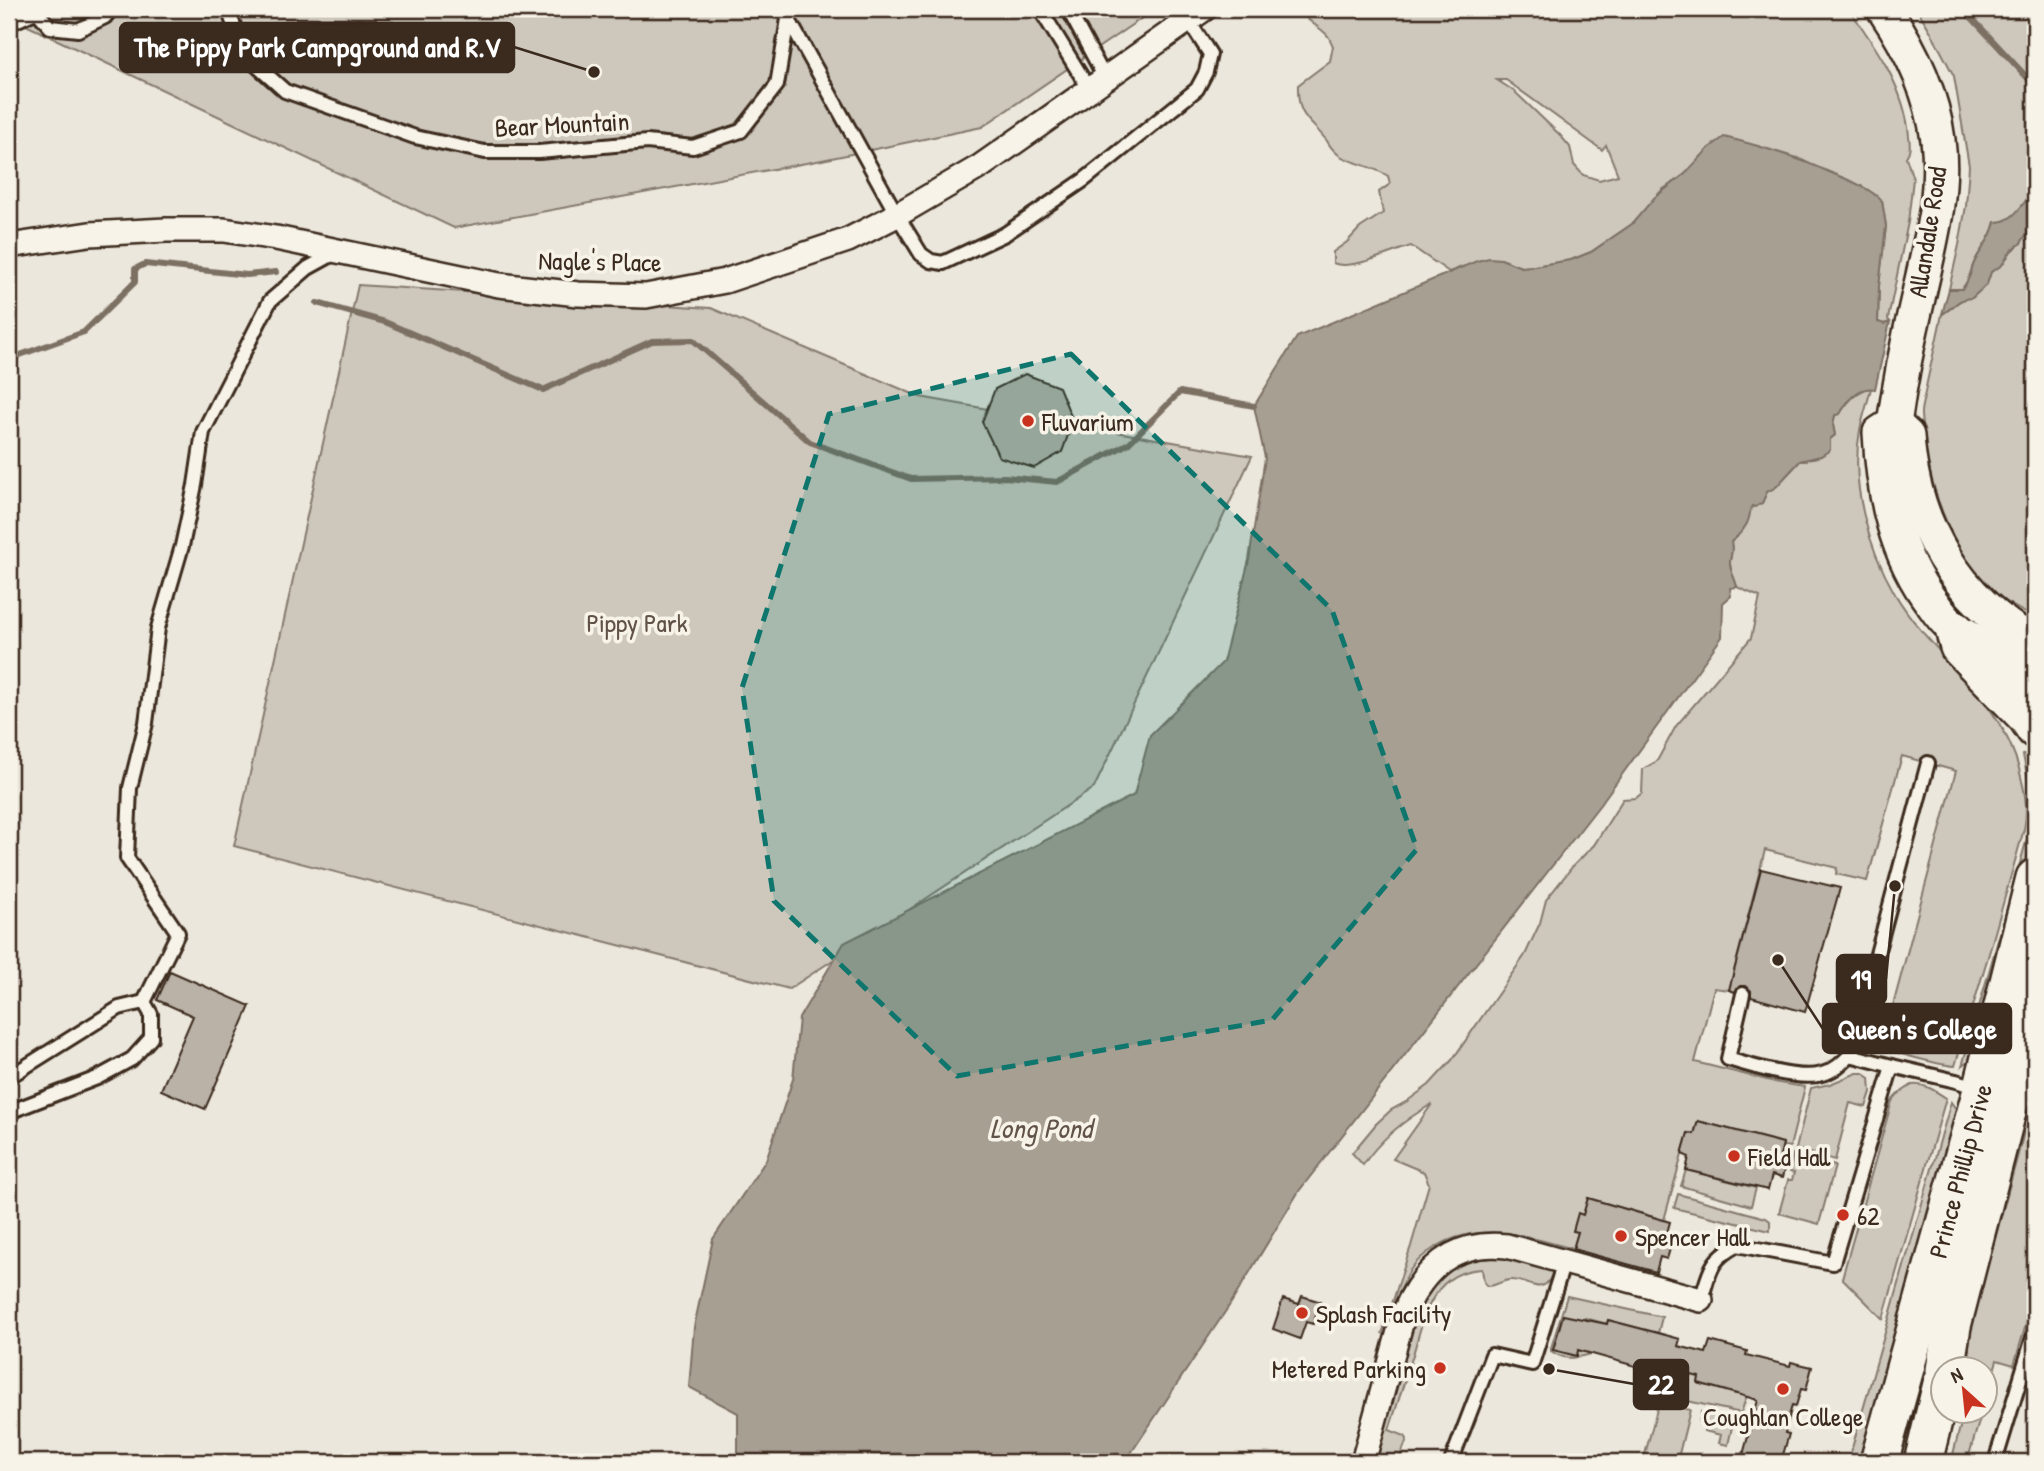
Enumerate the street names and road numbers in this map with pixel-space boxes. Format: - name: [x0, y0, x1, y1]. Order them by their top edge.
- street label: Bear Mountain: [494, 103, 630, 145]
- street label: Allandale Road: [1899, 164, 1955, 300]
- street label: Nagle's Place: [538, 242, 662, 280]
- street label: Prince Phillip Drive: [1920, 1080, 2000, 1262]

